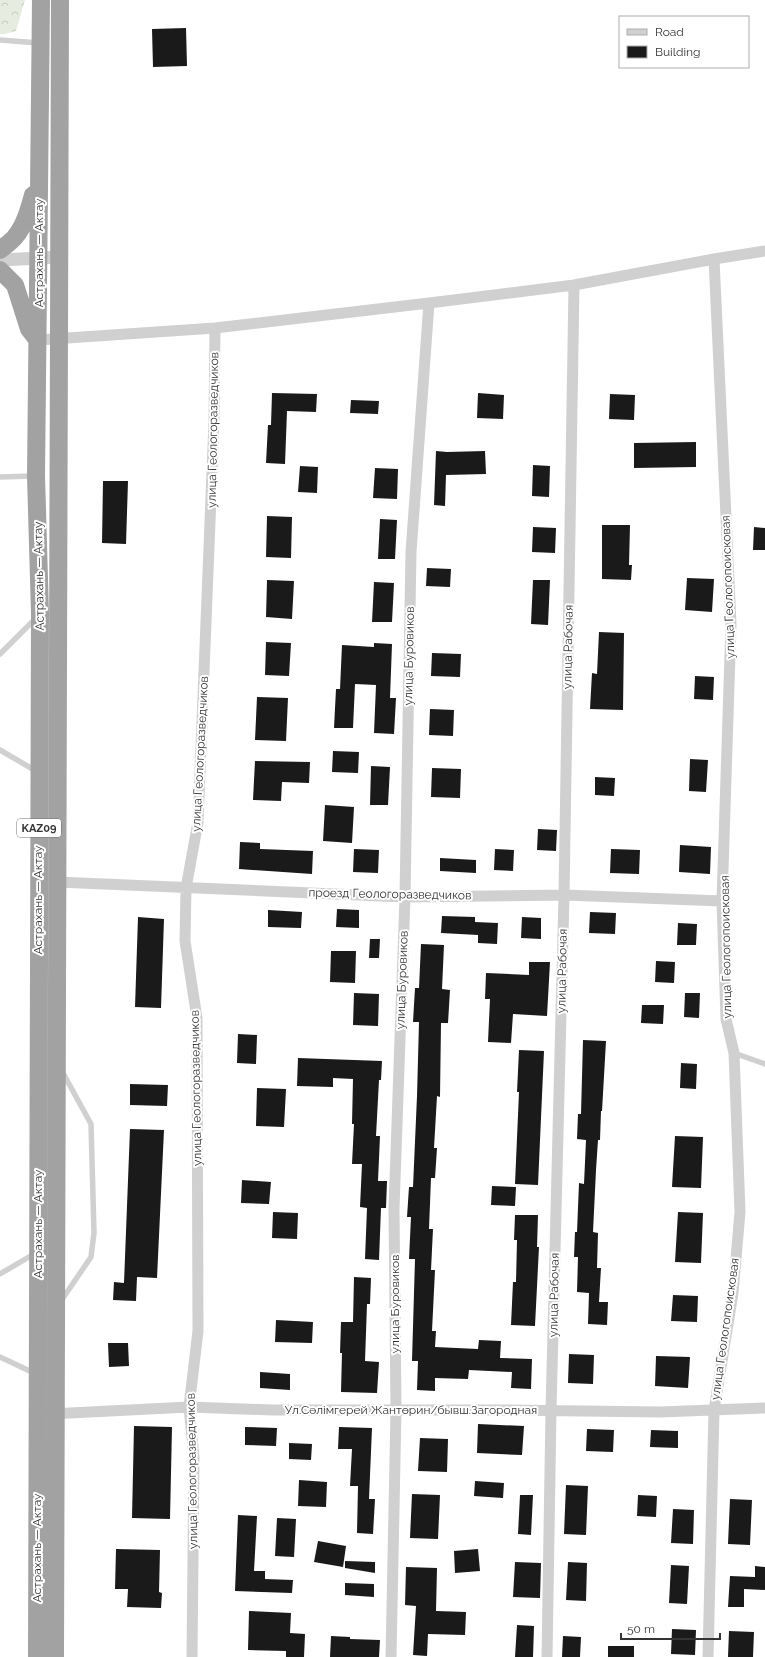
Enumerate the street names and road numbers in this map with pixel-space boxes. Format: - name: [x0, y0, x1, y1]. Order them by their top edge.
- street label: Астрахань — Актау: [32, 198, 46, 308]
- street label: улица Геологоразведчиков: [205, 352, 221, 508]
- street label: улица Геологопоисковая: [719, 515, 737, 659]
- street label: Астрахань — Актау: [31, 521, 47, 631]
- street label: улица Рабочая: [560, 605, 576, 689]
- street label: улица Буровиков: [401, 606, 417, 706]
- street label: улица Геологоразведчиков: [189, 676, 211, 832]
- road number: KAZ09: [17, 819, 61, 837]
- street label: Астрахань — Актау: [31, 845, 45, 955]
- street label: улица Геологопоисковая: [718, 875, 734, 1019]
- street label: проезд Геологоразведчиков: [308, 886, 472, 902]
- street label: улица Рабочая: [554, 929, 570, 1013]
- street label: улица Буровиков: [393, 930, 411, 1030]
- street label: улица Геологоразведчиков: [188, 1010, 204, 1166]
- street label: Астрахань — Актау: [31, 1169, 45, 1279]
- street label: улица Рабочая: [546, 1253, 562, 1337]
- street label: улица Буровиков: [388, 1255, 402, 1353]
- street label: улица Геологопоисковая: [708, 1257, 742, 1401]
- street label: улица Геологоразведчиков: [184, 1393, 200, 1549]
- street label: Ул.Сәлімгерей Жантөрин/бывш.Загородная: [285, 1403, 537, 1417]
- street label: Астрахань — Актау: [30, 1493, 44, 1603]

